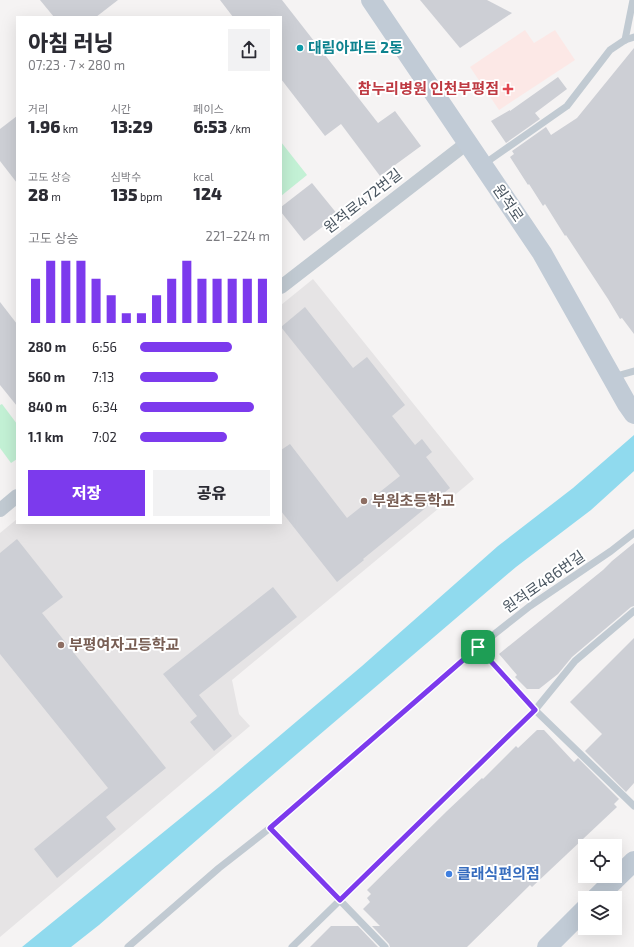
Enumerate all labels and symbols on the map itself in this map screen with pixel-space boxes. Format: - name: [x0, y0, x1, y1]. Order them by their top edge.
- place label: 대림아파트 2동: [308, 38, 403, 56]
- marker: 대림아파트 2동: [295, 43, 305, 53]
- place label: 참누리병원 인천부평점: [358, 79, 499, 97]
- marker: 참누리병원 인천부평점: [502, 83, 514, 95]
- street label: 원적로472번길: [320, 164, 405, 236]
- street label: 원적로: [490, 180, 528, 225]
- place label: 부원초등학교: [372, 491, 455, 509]
- marker: 부원초등학교: [359, 496, 369, 506]
- street label: 원적로486번길: [499, 546, 588, 616]
- pin: [461, 630, 495, 664]
- place label: 부평여자고등학교: [69, 635, 180, 653]
- marker: 부평여자고등학교: [56, 640, 66, 650]
- place label: 클래식편의점: [457, 864, 540, 882]
- marker: 클래식편의점: [444, 869, 454, 879]

